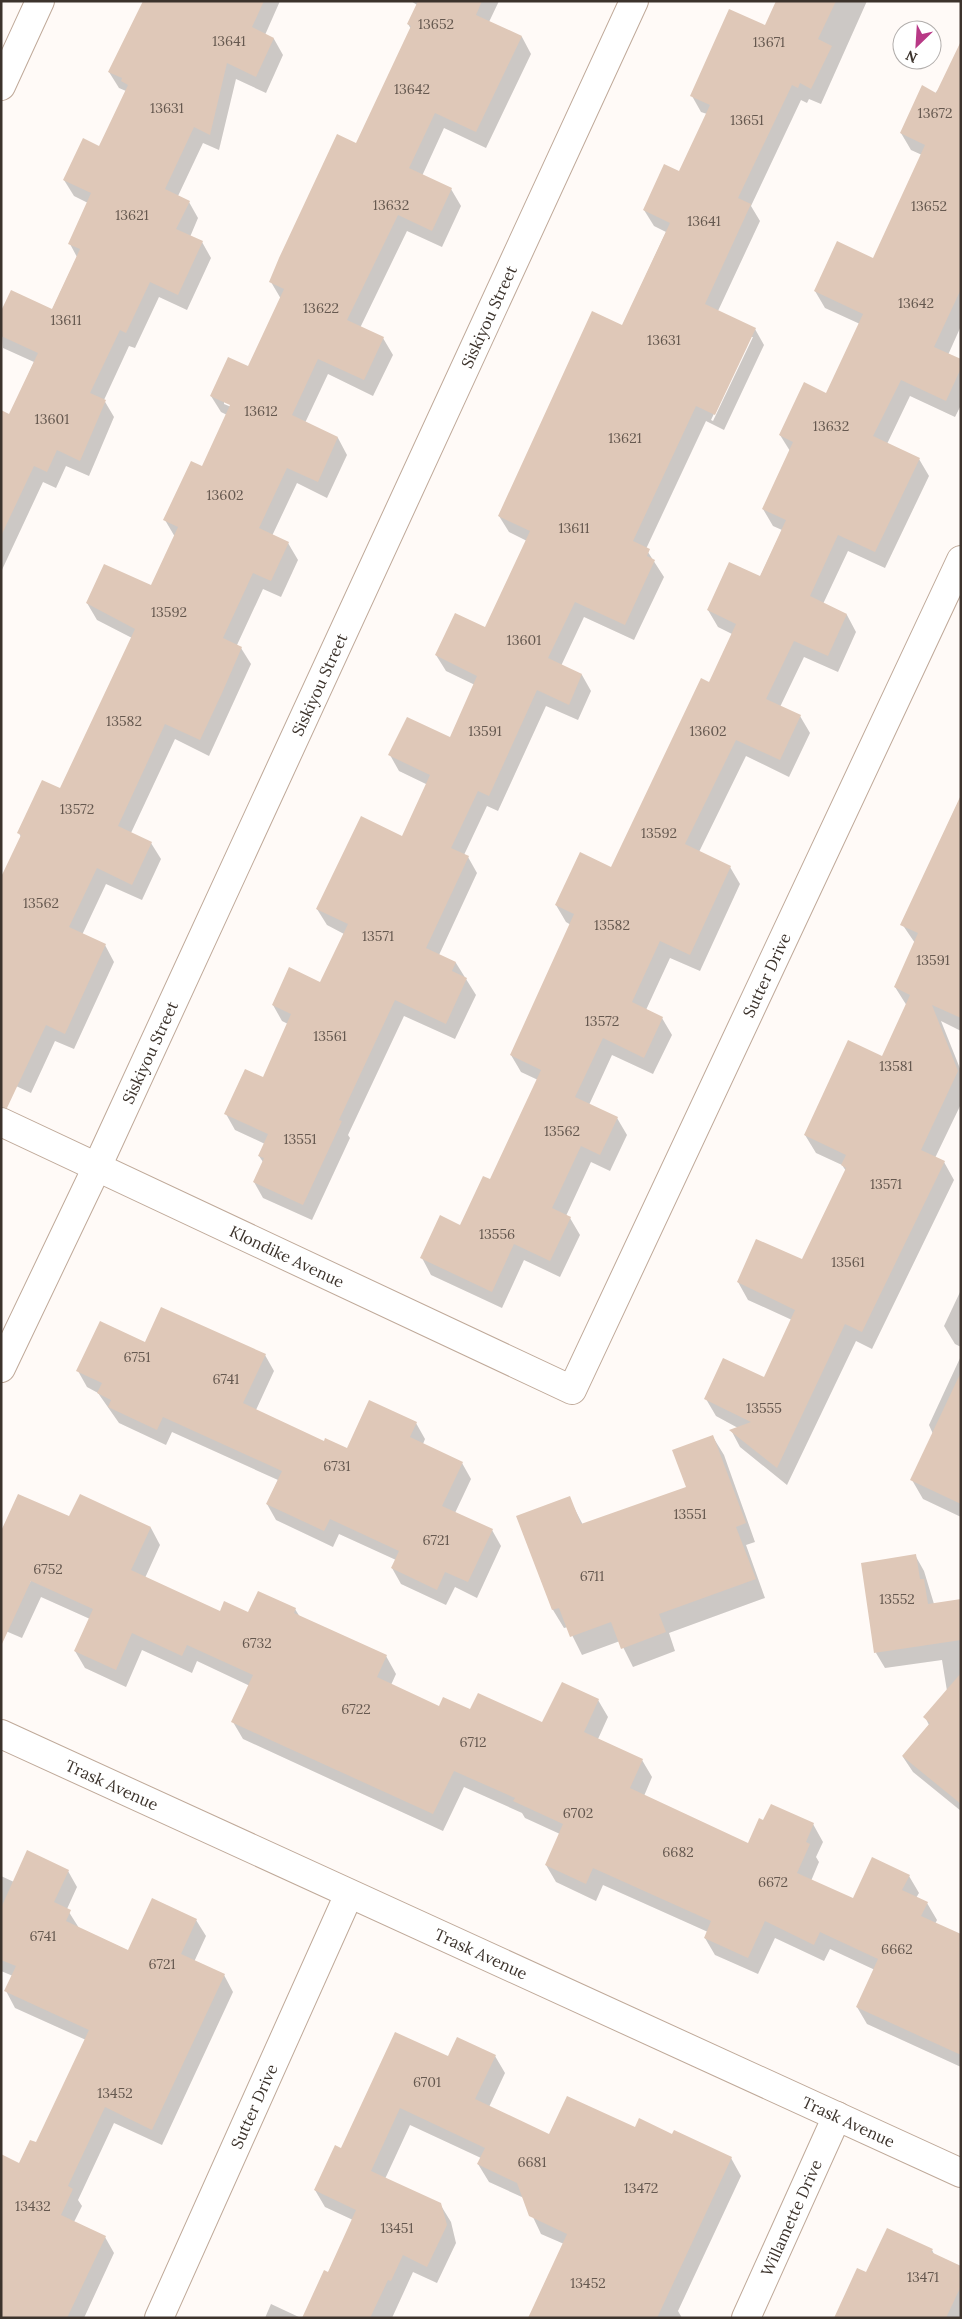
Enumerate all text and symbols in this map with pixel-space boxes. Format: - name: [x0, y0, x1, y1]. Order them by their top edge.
- house number: 13652: [418, 15, 454, 33]
- north arrow: [892, 20, 942, 70]
- house number: 13641: [212, 32, 246, 50]
- house number: 13671: [753, 33, 785, 51]
- text: N: [903, 46, 920, 67]
- house number: 13642: [394, 80, 430, 98]
- house number: 13631: [150, 99, 184, 117]
- house number: 13672: [918, 104, 952, 122]
- house number: 13651: [730, 111, 764, 129]
- house number: 13632: [373, 196, 409, 214]
- house number: 13652: [911, 197, 947, 215]
- house number: 13621: [115, 206, 149, 224]
- house number: 13641: [687, 212, 721, 230]
- street label: Siskiyou Street: [456, 261, 521, 371]
- house number: 13642: [898, 294, 934, 312]
- house number: 13622: [303, 299, 339, 317]
- house number: 13611: [50, 311, 82, 329]
- house number: 13631: [647, 331, 681, 349]
- house number: 13612: [244, 402, 278, 420]
- house number: 13601: [35, 410, 69, 428]
- house number: 13632: [813, 417, 849, 435]
- house number: 13621: [608, 429, 642, 447]
- house number: 13602: [206, 486, 244, 504]
- house number: 13611: [558, 519, 590, 537]
- house number: 13592: [151, 603, 187, 621]
- street label: Siskiyou Street: [287, 629, 352, 739]
- house number: 13601: [507, 631, 541, 649]
- house number: 13582: [106, 712, 142, 730]
- house number: 13591: [468, 722, 502, 740]
- house number: 13602: [689, 722, 727, 740]
- house number: 13572: [60, 800, 94, 818]
- house number: 13592: [641, 824, 677, 842]
- house number: 13562: [23, 894, 59, 912]
- house number: 13582: [594, 916, 630, 934]
- house number: 13571: [362, 927, 394, 945]
- street label: Sutter Drive: [738, 929, 795, 1021]
- house number: 13591: [916, 951, 950, 969]
- street label: Siskiyou Street: [118, 997, 182, 1107]
- house number: 13572: [585, 1012, 619, 1030]
- house number: 13561: [313, 1027, 347, 1045]
- house number: 13581: [879, 1057, 913, 1075]
- house number: 13562: [544, 1122, 580, 1140]
- house number: 13551: [283, 1130, 317, 1148]
- house number: 13571: [870, 1175, 902, 1193]
- street label: Klondike Avenue: [227, 1221, 348, 1292]
- house number: 13556: [479, 1225, 515, 1243]
- house number: 13561: [831, 1253, 865, 1271]
- house number: 6751: [123, 1348, 151, 1366]
- house number: 6741: [213, 1370, 239, 1388]
- house number: 13555: [746, 1399, 782, 1417]
- house number: 6731: [323, 1457, 351, 1475]
- house number: 13551: [673, 1505, 707, 1523]
- house number: 6721: [422, 1531, 450, 1549]
- house number: 6752: [33, 1560, 63, 1578]
- house number: 6711: [580, 1567, 604, 1585]
- house number: 13552: [879, 1590, 915, 1608]
- house number: 6732: [242, 1634, 272, 1652]
- house number: 6722: [341, 1700, 371, 1718]
- house number: 6712: [459, 1733, 487, 1751]
- street label: Trask Avenue: [62, 1755, 162, 1815]
- house number: 6702: [563, 1804, 593, 1822]
- house number: 6682: [662, 1843, 694, 1861]
- house number: 6672: [758, 1873, 788, 1891]
- street label: Trask Avenue: [432, 1924, 531, 1984]
- house number: 6741: [30, 1927, 56, 1945]
- house number: 6662: [881, 1940, 913, 1958]
- house number: 6721: [148, 1955, 176, 1973]
- street label: Sutter Drive: [226, 2060, 282, 2152]
- house number: 6701: [413, 2073, 441, 2091]
- house number: 13452: [97, 2084, 133, 2102]
- street label: Trask Avenue: [799, 2092, 898, 2152]
- house number: 6681: [517, 2153, 547, 2171]
- street label: Willamette Drive: [756, 2156, 826, 2279]
- house number: 13472: [624, 2179, 658, 2197]
- house number: 13432: [15, 2197, 51, 2215]
- house number: 13451: [380, 2219, 414, 2237]
- house number: 13471: [907, 2268, 939, 2286]
- house number: 13452: [570, 2274, 606, 2292]

